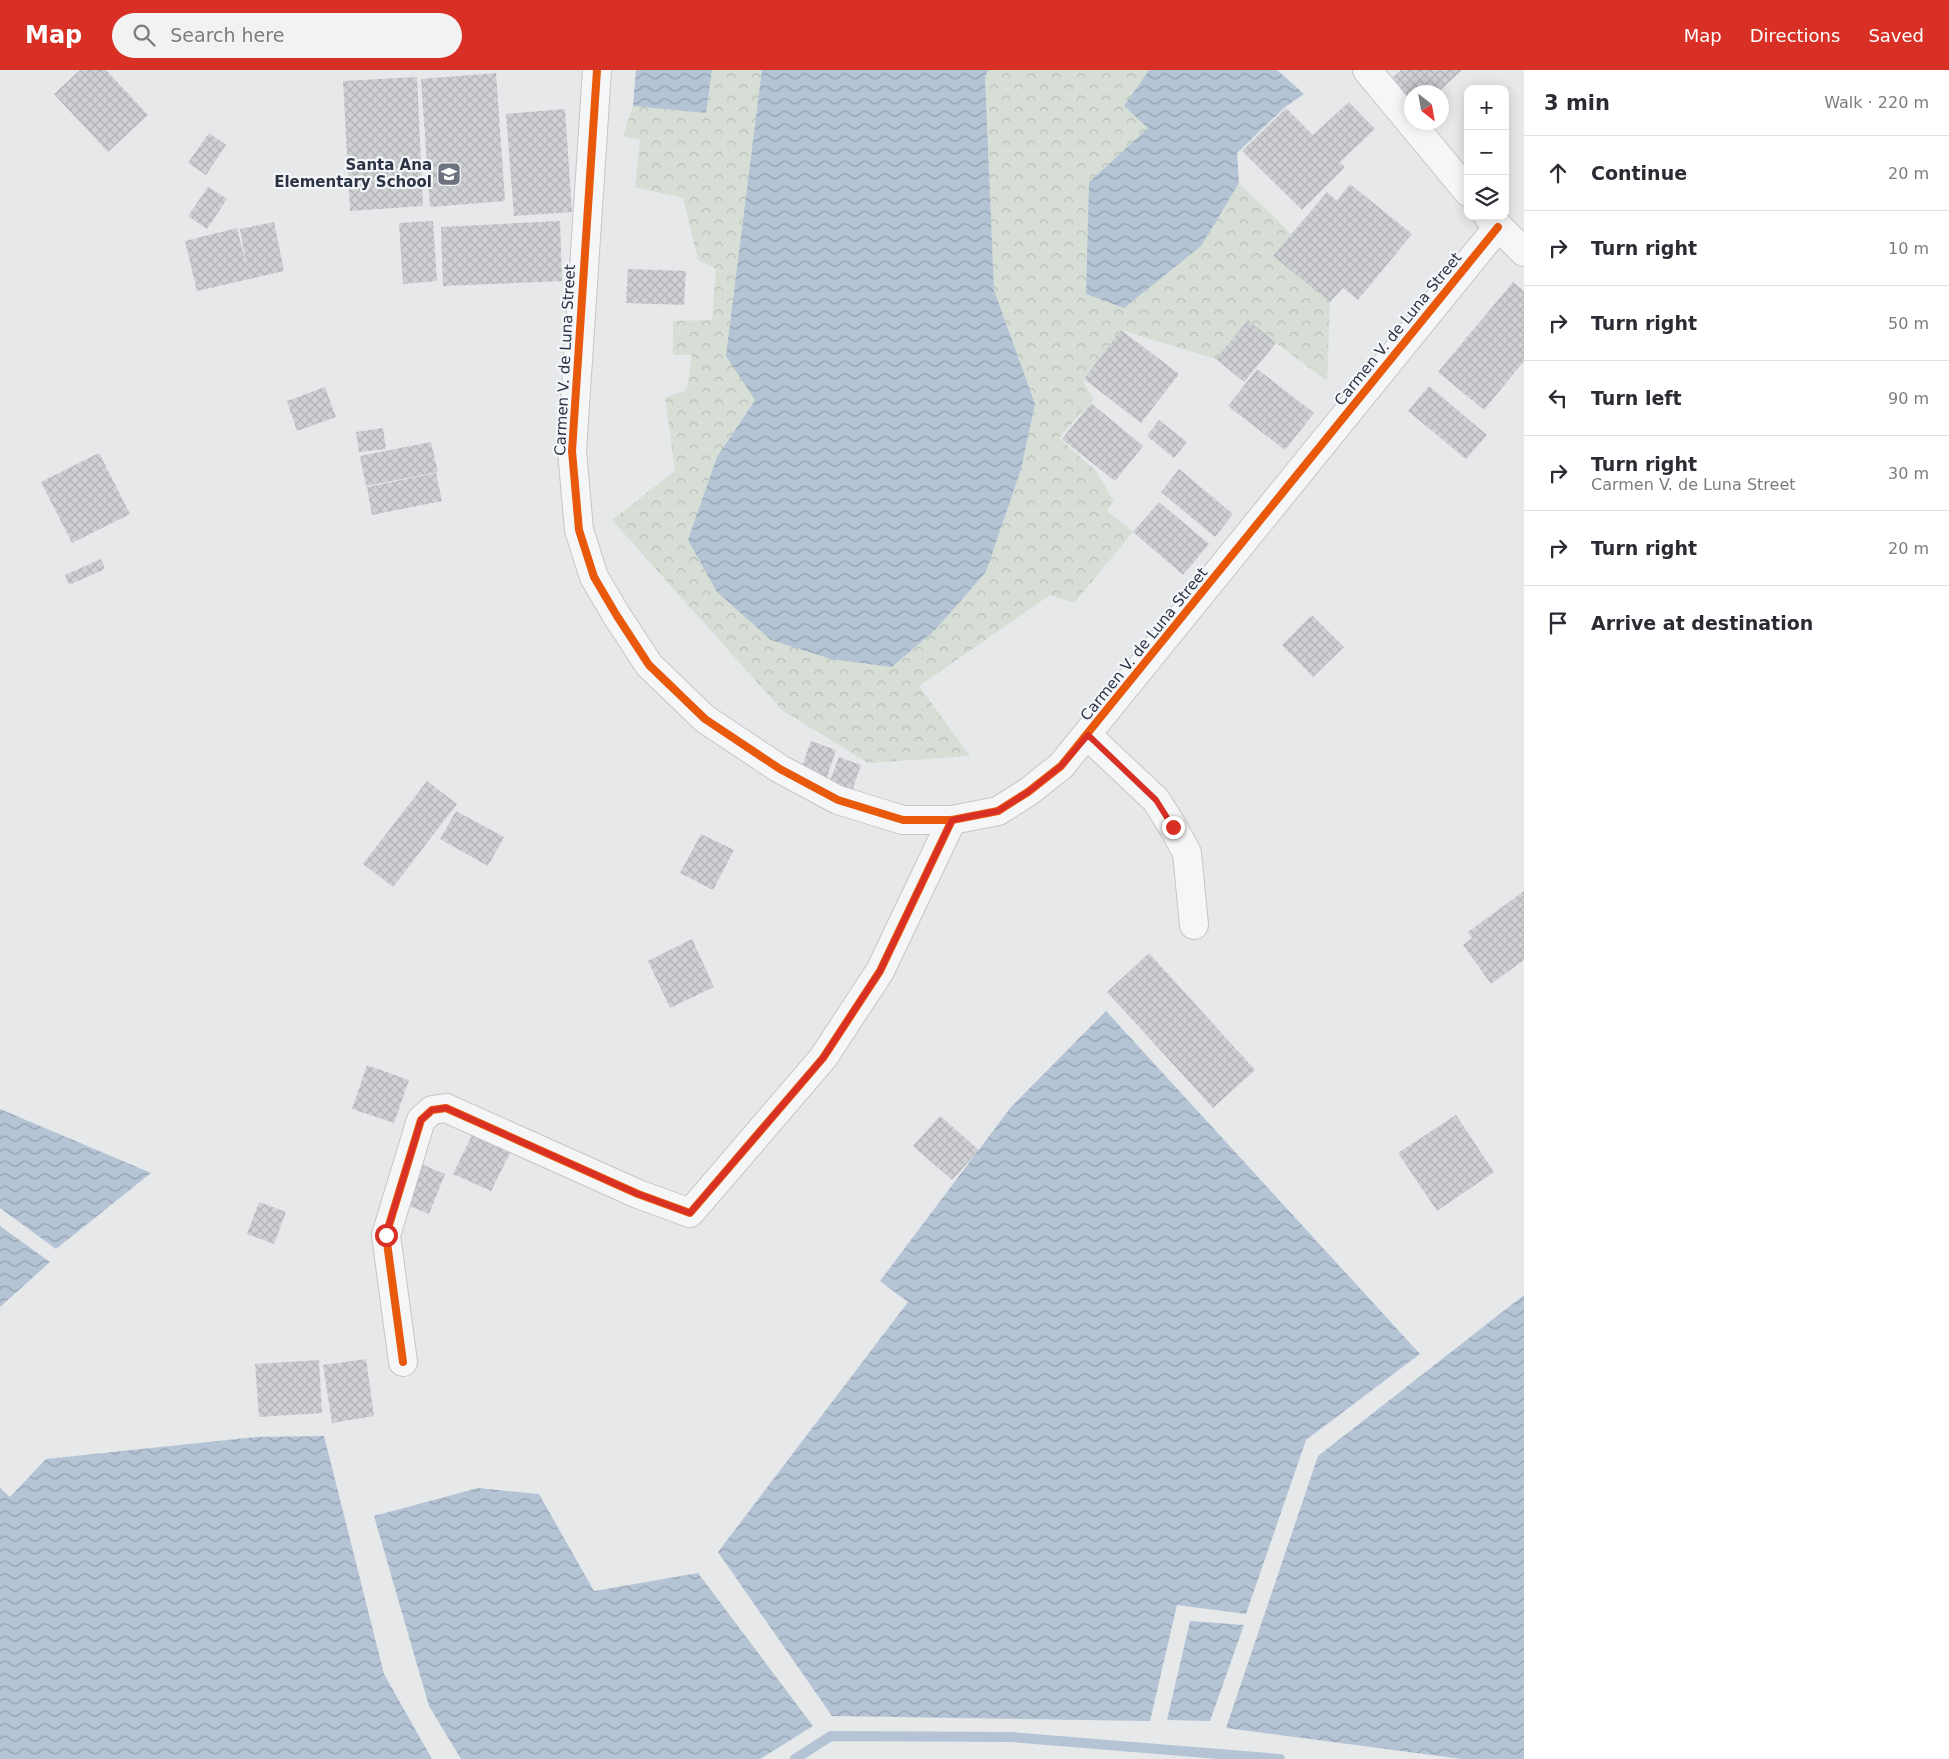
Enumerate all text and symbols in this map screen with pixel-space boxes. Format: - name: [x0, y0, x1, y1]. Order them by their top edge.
- search box: [112, 13, 462, 58]
- text: Map: [25, 21, 82, 49]
- icon: search: [130, 21, 158, 49]
- text: Search here: [170, 24, 284, 46]
- text: Map: [1684, 25, 1722, 46]
- text: Directions: [1750, 25, 1840, 46]
- text: Saved: [1868, 25, 1924, 46]
- north arrow: [1404, 85, 1449, 130]
- map controls: [1464, 85, 1509, 220]
- button: +: [1464, 85, 1509, 130]
- text: 3 min: [1544, 91, 1610, 115]
- text: Walk · 220 m: [1824, 93, 1929, 112]
- button: −: [1464, 130, 1509, 175]
- place label: Santa Ana Elementary School: [274, 156, 432, 191]
- icon: ahead: [1544, 159, 1572, 187]
- school or university icon: Santa Ana Elementary School: [436, 161, 462, 187]
- text: Continue: [1591, 162, 1687, 184]
- text: 20 m: [1888, 164, 1929, 183]
- button: layers: [1464, 175, 1509, 220]
- icon: right: [1544, 234, 1572, 262]
- text: Turn right: [1591, 237, 1697, 259]
- text: 10 m: [1888, 239, 1929, 258]
- street label: Carmen V. de Luna Street: [1331, 249, 1465, 409]
- street label: Carmen V. de Luna Street: [551, 264, 579, 456]
- icon: right: [1544, 309, 1572, 337]
- text: Turn right: [1591, 312, 1697, 334]
- text: 50 m: [1888, 314, 1929, 333]
- icon: left: [1544, 384, 1572, 412]
- text: Turn left: [1591, 387, 1682, 409]
- text: 90 m: [1888, 389, 1929, 408]
- text: Turn right: [1591, 453, 1697, 475]
- icon: right: [1544, 459, 1572, 487]
- text: 30 m: [1888, 464, 1929, 483]
- text: Carmen V. de Luna Street: [1591, 475, 1796, 494]
- icon: right: [1544, 534, 1572, 562]
- text: Turn right: [1591, 537, 1697, 559]
- text: 20 m: [1888, 539, 1929, 558]
- street label: Carmen V. de Luna Street: [1077, 564, 1211, 724]
- icon: arrive: [1544, 609, 1572, 637]
- text: Arrive at destination: [1591, 612, 1813, 634]
- route end: [1162, 816, 1185, 839]
- route start: [375, 1224, 398, 1247]

